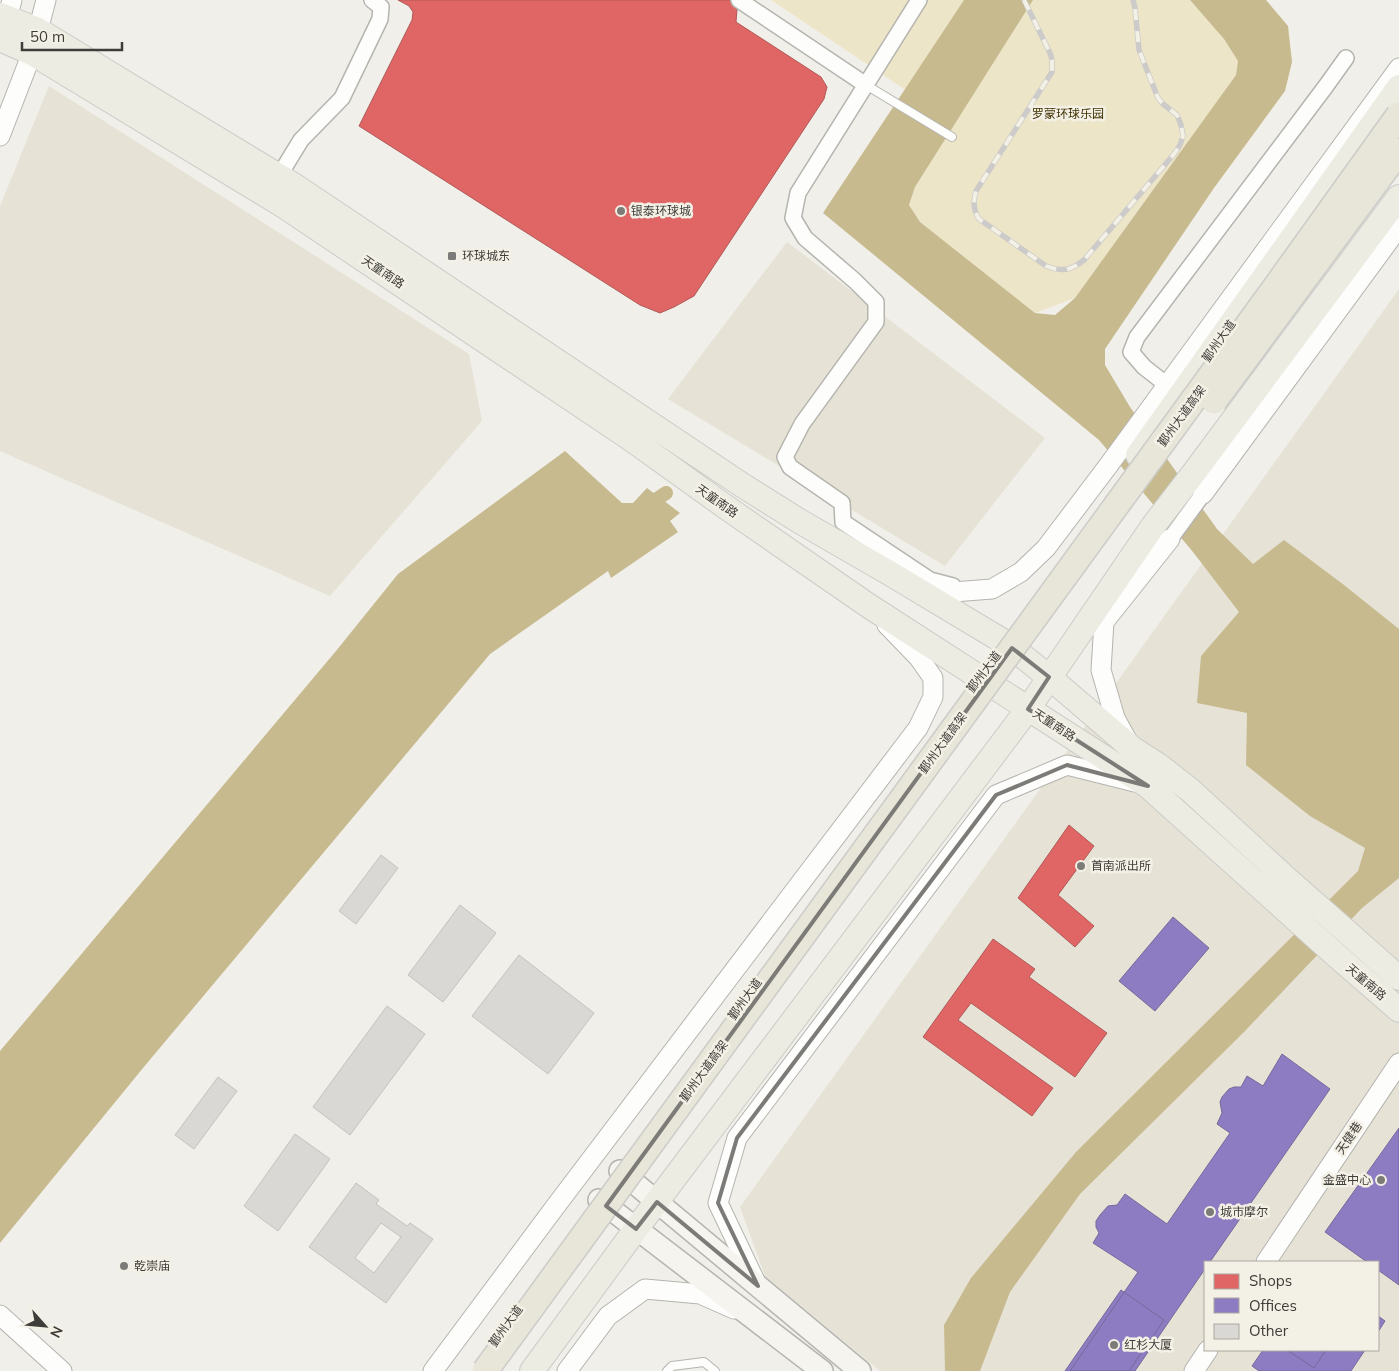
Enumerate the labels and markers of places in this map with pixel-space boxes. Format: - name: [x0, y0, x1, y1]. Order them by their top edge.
- place label: 银泰环球城: [631, 203, 691, 218]
- marker: 银泰环球城: [615, 205, 627, 217]
- place label: 环球城东: [462, 248, 510, 263]
- marker: 环球城东: [446, 250, 458, 262]
- place label: 首南派出所: [1091, 858, 1151, 873]
- marker: 首南派出所: [1075, 860, 1087, 872]
- place label: 金盛中心: [1323, 1172, 1371, 1187]
- marker: 金盛中心: [1375, 1174, 1387, 1186]
- place label: 城市摩尔: [1220, 1204, 1268, 1219]
- marker: 城市摩尔: [1204, 1206, 1216, 1218]
- place label: 乾崇庙: [134, 1258, 170, 1273]
- marker: 乾崇庙: [118, 1260, 130, 1272]
- place label: 红杉大厦: [1124, 1337, 1172, 1352]
- marker: 红杉大厦: [1108, 1339, 1120, 1351]

